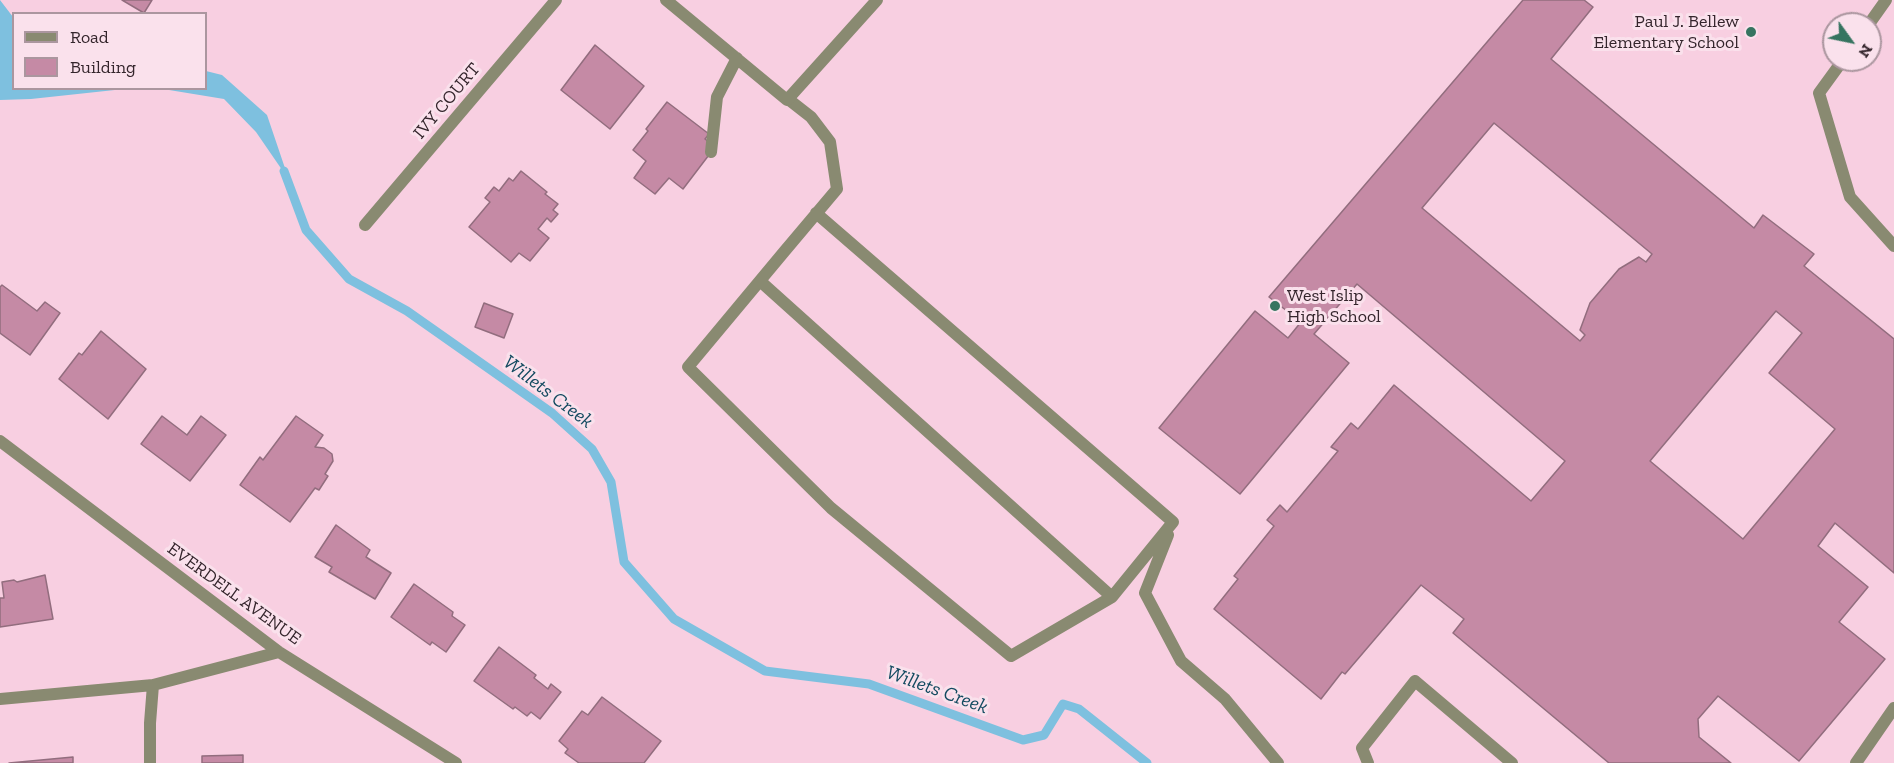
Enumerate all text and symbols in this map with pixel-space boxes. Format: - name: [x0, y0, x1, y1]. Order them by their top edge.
- place label: Paul J. Bellew Elementary School: [1593, 11, 1739, 54]
- legend: [12, 12, 207, 90]
- north arrow: [1822, 12, 1882, 72]
- marker: Paul J. Bellew Elementary School: [1744, 25, 1758, 39]
- text: Road: [70, 26, 109, 48]
- text: N: [1855, 41, 1877, 61]
- text: Building: [70, 56, 136, 78]
- street label: IVY COURT: [409, 59, 485, 143]
- place label: West Islip High School: [1287, 285, 1381, 328]
- marker: West Islip High School: [1268, 299, 1282, 313]
- water label: Willets Creek: [498, 350, 598, 434]
- street label: EVERDELL AVENUE: [163, 538, 305, 650]
- water label: Willets Creek: [883, 660, 991, 720]

